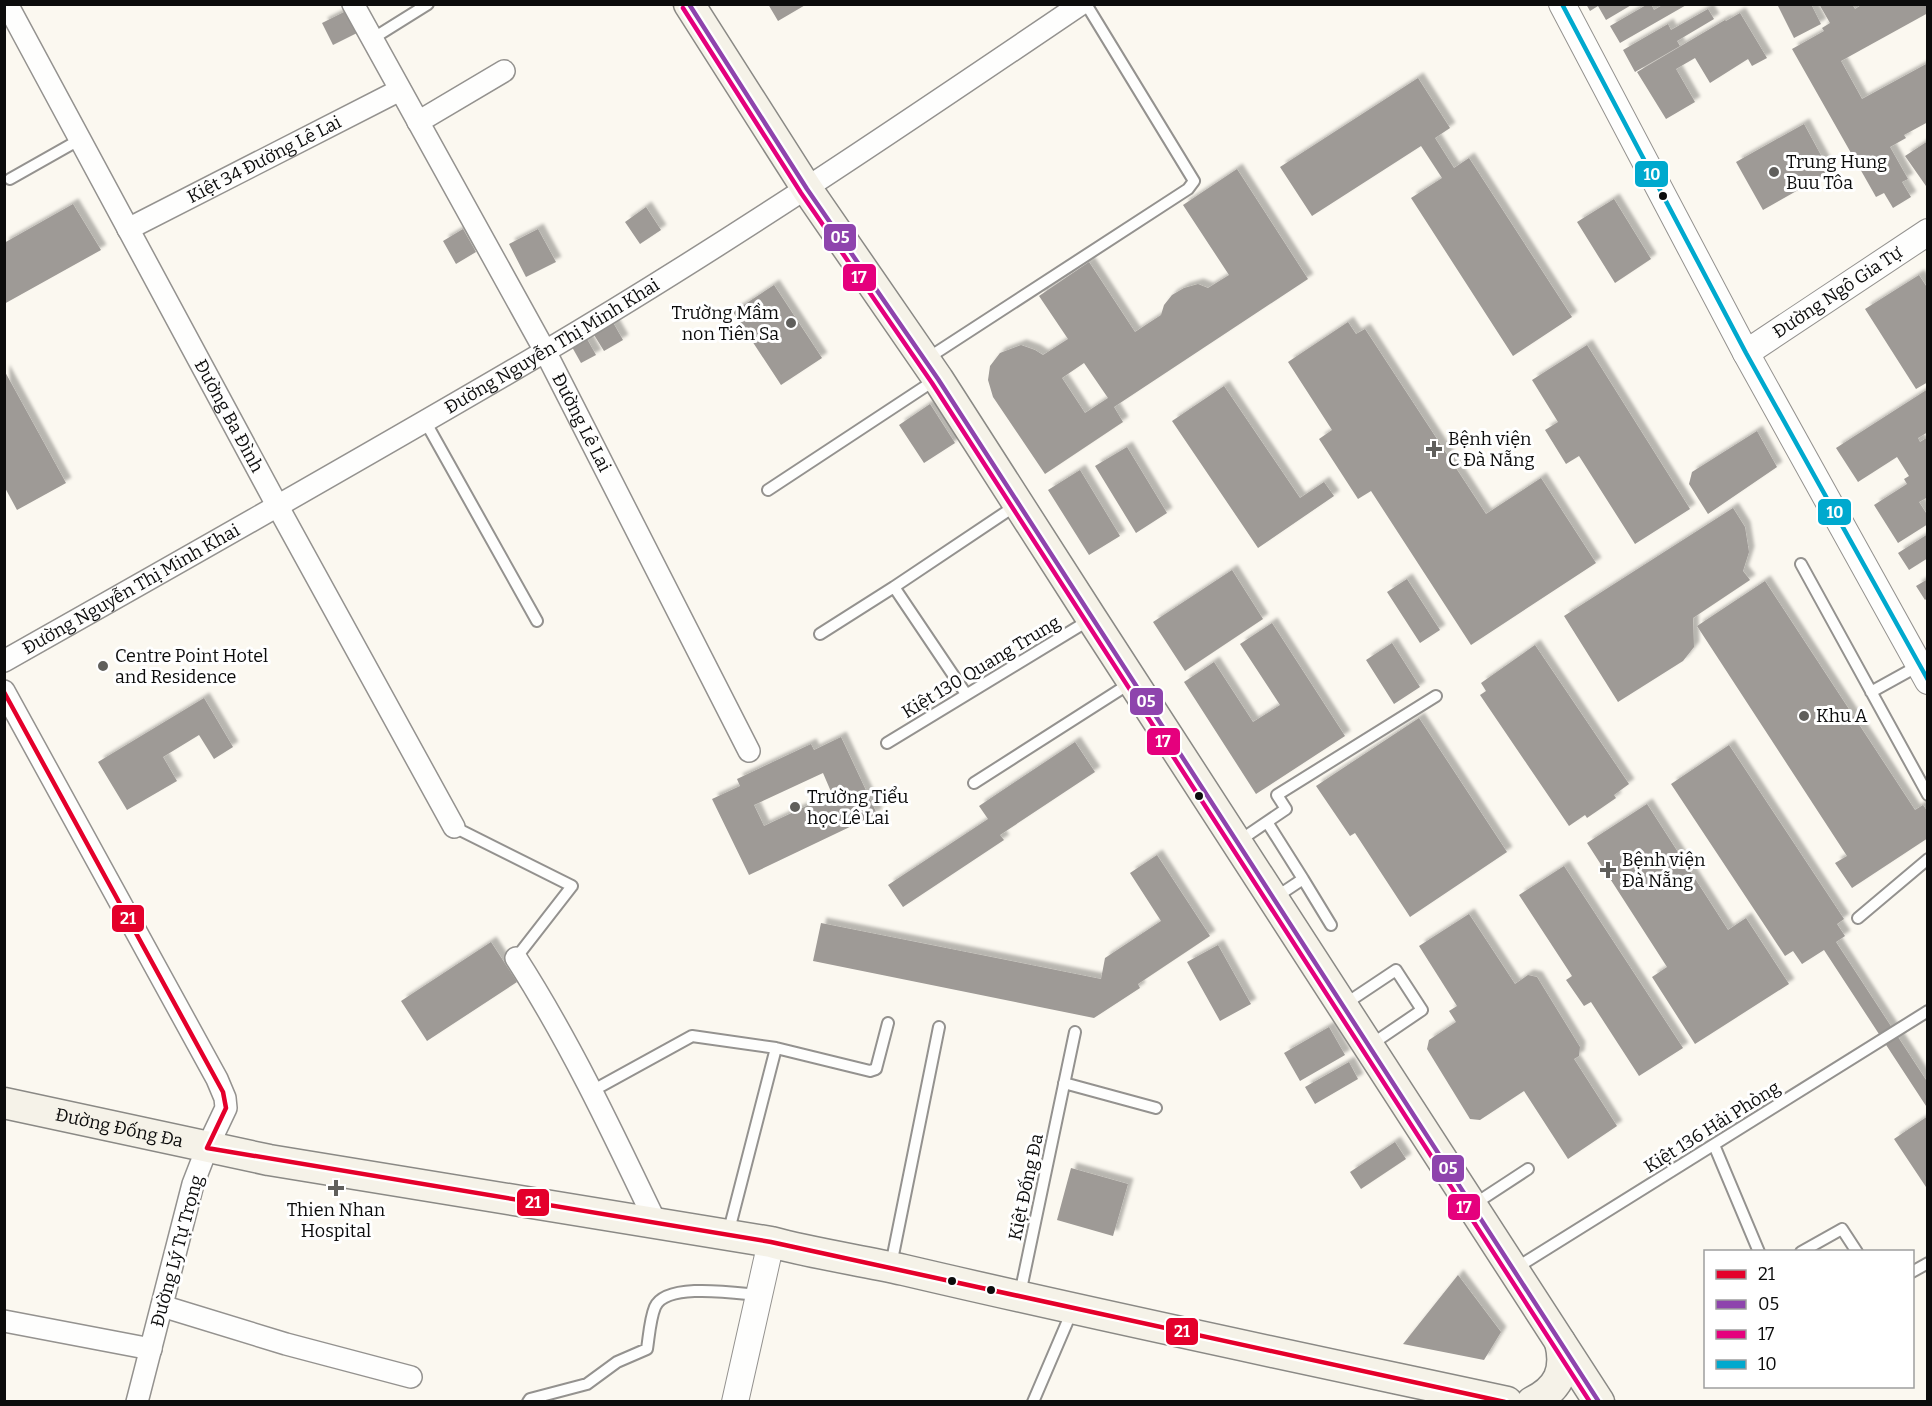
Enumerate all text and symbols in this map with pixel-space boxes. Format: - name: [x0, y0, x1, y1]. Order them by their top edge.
- street label: Kiệt 34 Đường Lê Lai: [184, 111, 345, 208]
- place label: Trung Hung Buu Tôa: [1786, 151, 1887, 194]
- line badge: 10: [1634, 160, 1669, 188]
- text: 10: [1643, 165, 1661, 184]
- marker: Trung Hung Buu Tôa: [1767, 165, 1781, 179]
- unlabelled marker: [1657, 190, 1669, 202]
- line badge: 05: [823, 223, 857, 252]
- text: 05: [831, 228, 850, 247]
- street label: Đường Ngô Gia Tự: [1769, 241, 1906, 343]
- line badge: 17: [842, 263, 877, 292]
- text: 17: [851, 268, 867, 287]
- street label: Đường Nguyễn Thị Minh Khai: [441, 274, 663, 418]
- place label: Trường Mầm non Tiên Sa: [671, 302, 779, 345]
- marker: Trường Mầm non Tiên Sa: [784, 316, 798, 330]
- street label: Đường Ba Đình: [190, 356, 268, 476]
- street label: Đường Lê Lai: [547, 370, 616, 476]
- place label: Bệnh viện C Đà Nẵng: [1448, 428, 1535, 471]
- marker: Bệnh viện C Đà Nẵng: [1425, 440, 1443, 458]
- line badge: 10: [1817, 498, 1852, 526]
- text: 10: [1826, 503, 1844, 522]
- street label: Đường Nguyễn Thị Minh Khai: [19, 519, 244, 659]
- street label: Kiệt 130 Quang Trung: [898, 611, 1064, 723]
- place label: Centre Point Hotel and Residence: [115, 645, 268, 688]
- marker: Centre Point Hotel and Residence: [96, 659, 110, 673]
- line badge: 05: [1129, 687, 1164, 716]
- text: 05: [1137, 692, 1156, 711]
- place label: Khu A: [1816, 705, 1868, 727]
- marker: Khu A: [1797, 709, 1811, 723]
- line badge: 17: [1146, 727, 1181, 756]
- text: 17: [1155, 732, 1171, 751]
- place label: Trường Tiểu học Lê Lai: [807, 786, 908, 829]
- unlabelled marker: [1193, 790, 1205, 802]
- marker: Trường Tiểu học Lê Lai: [788, 800, 802, 814]
- place label: Bệnh viện Đà Nẵng: [1622, 849, 1706, 892]
- marker: Bệnh viện Đà Nẵng: [1599, 861, 1617, 879]
- line badge: 21: [111, 904, 145, 933]
- text: 21: [120, 909, 136, 928]
- street label: Kiệt 136 Hải Phòng: [1640, 1076, 1784, 1178]
- street label: Đường Đống Đa: [53, 1103, 185, 1152]
- street label: Kiệt Đống Đa: [1004, 1132, 1048, 1242]
- line badge: 05: [1431, 1154, 1465, 1183]
- text: 05: [1439, 1159, 1458, 1178]
- street label: Đường Lý Tự Trọng: [146, 1173, 208, 1329]
- marker: Thien Nhan Hospital: [327, 1179, 345, 1197]
- line badge: 21: [516, 1188, 550, 1217]
- text: 21: [525, 1193, 541, 1212]
- line badge: 17: [1447, 1193, 1481, 1221]
- text: 17: [1456, 1198, 1472, 1217]
- place label: Thien Nhan Hospital: [287, 1199, 386, 1242]
- legend: [1704, 1250, 1914, 1388]
- text: 21: [1758, 1263, 1776, 1285]
- unlabelled marker: [946, 1275, 958, 1287]
- unlabelled marker: [985, 1284, 997, 1296]
- text: 05: [1758, 1293, 1779, 1315]
- line badge: 21: [1165, 1317, 1199, 1346]
- text: 21: [1174, 1322, 1190, 1341]
- text: 17: [1758, 1323, 1774, 1345]
- text: 10: [1758, 1353, 1777, 1375]

